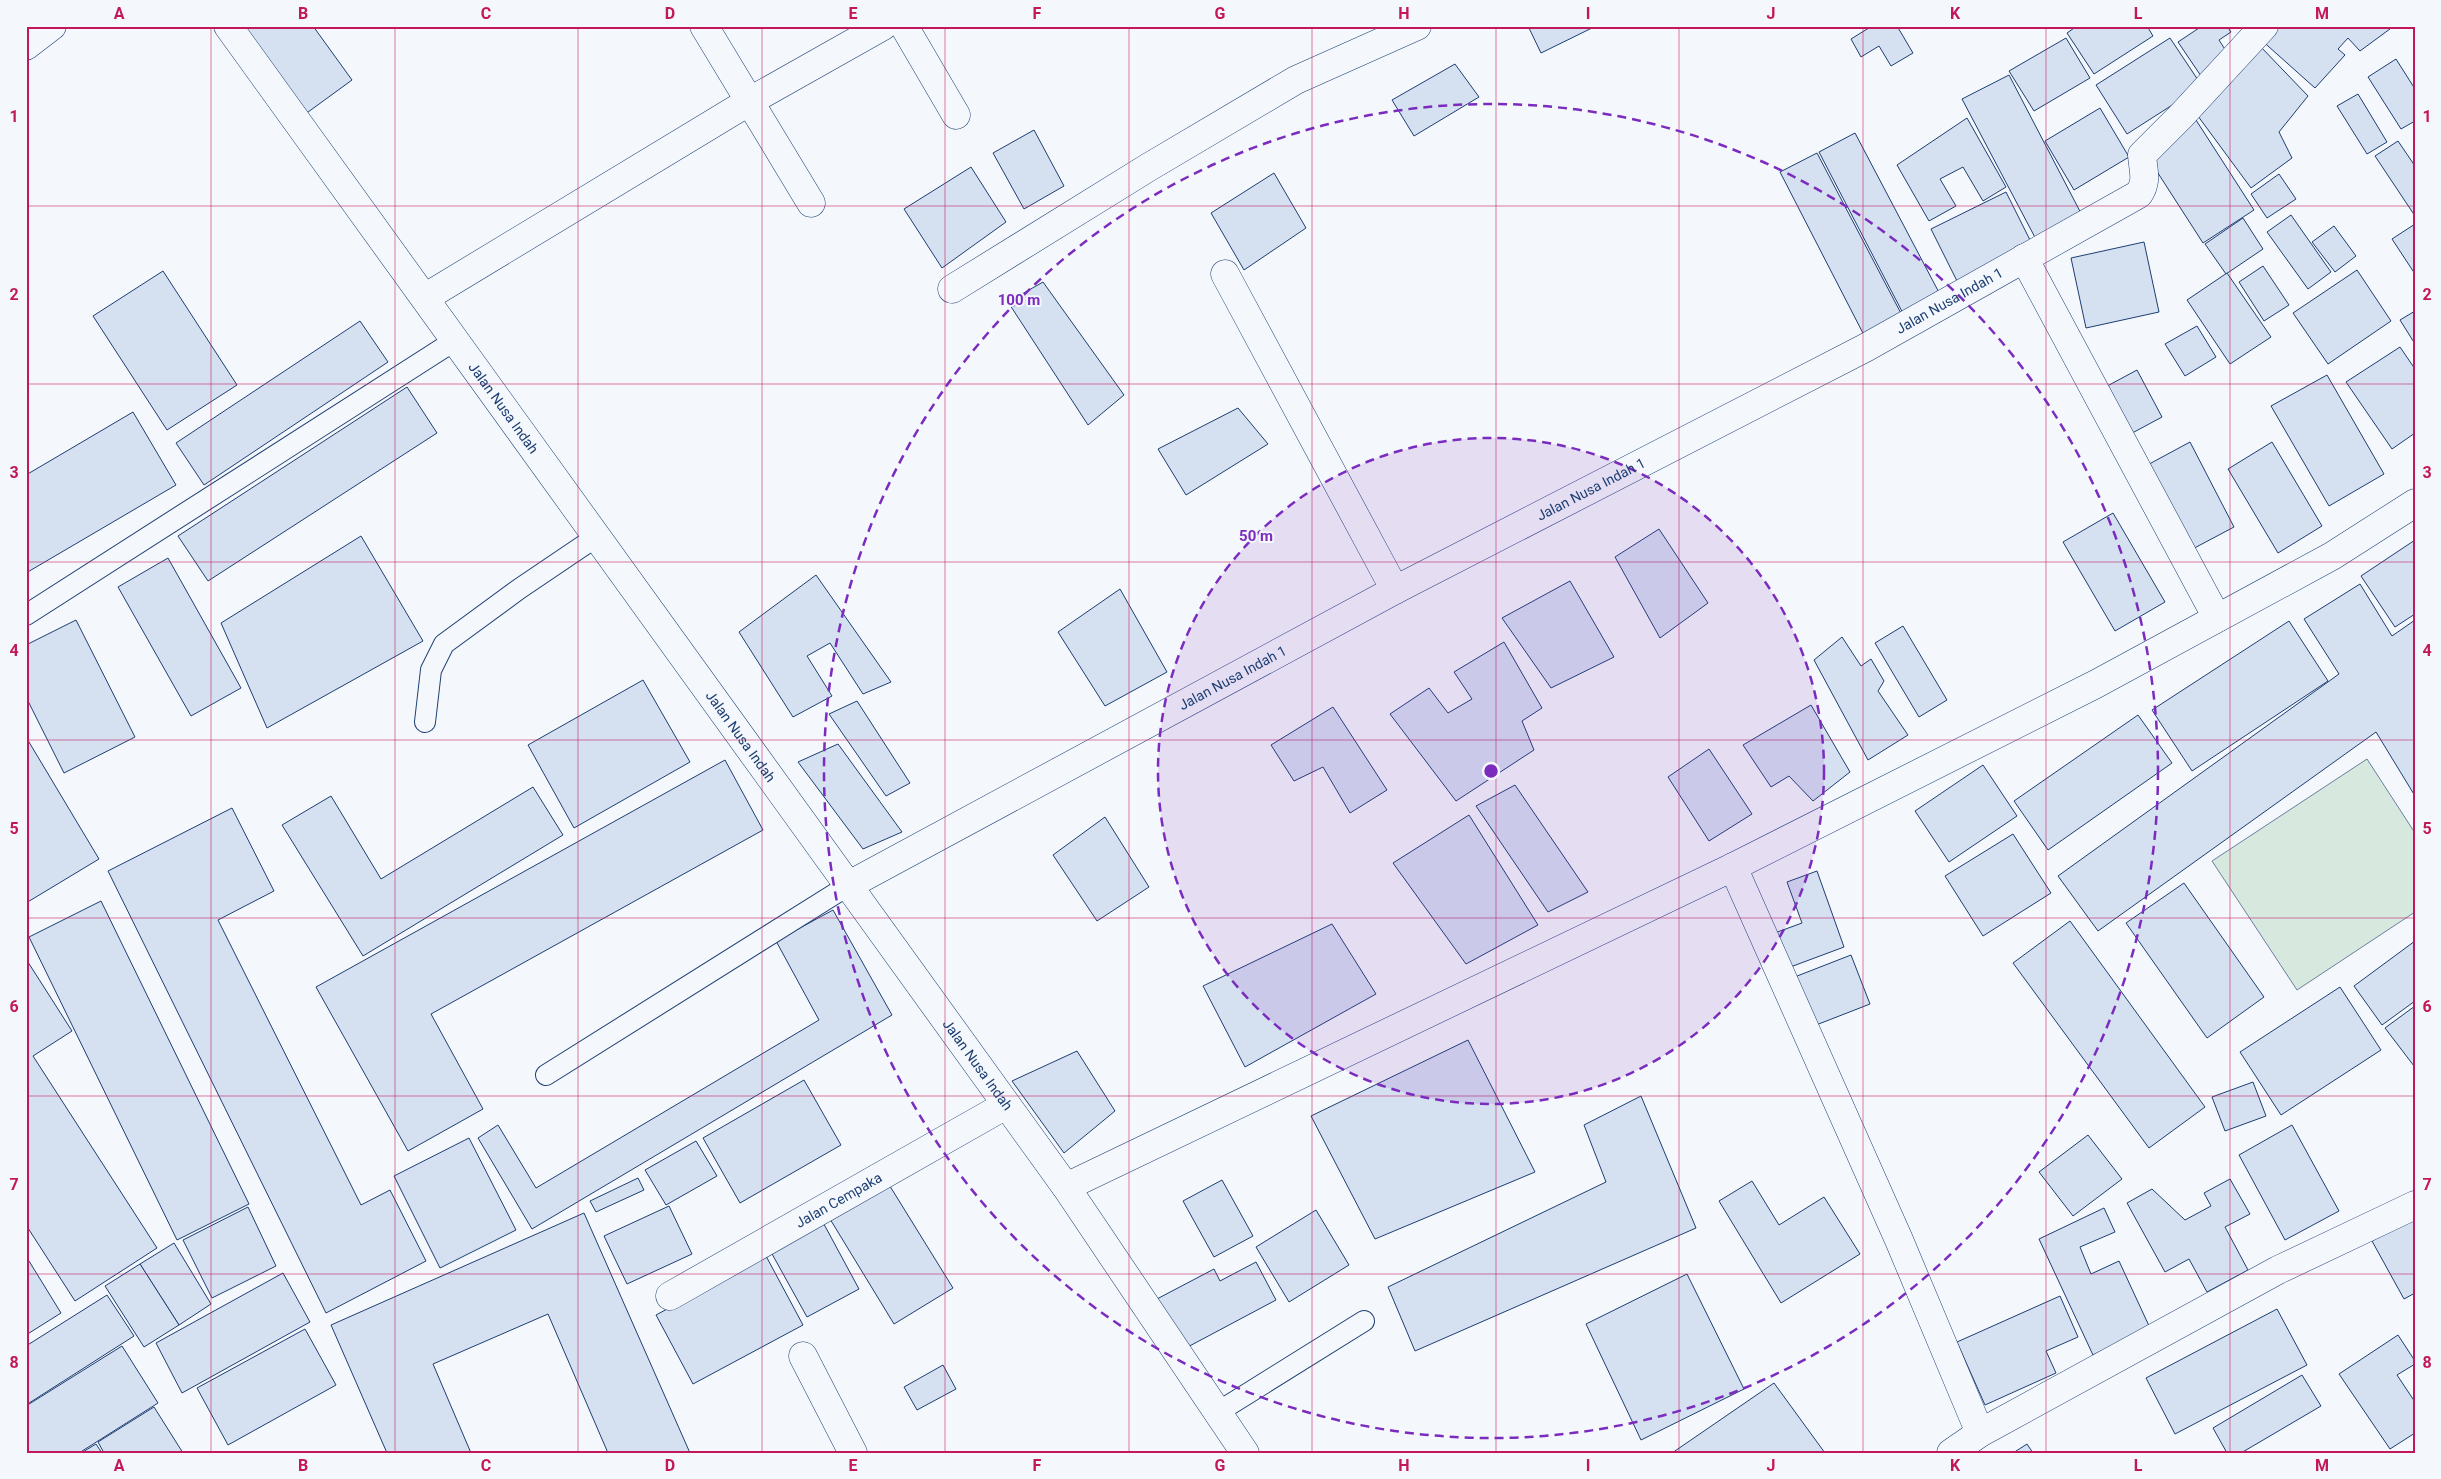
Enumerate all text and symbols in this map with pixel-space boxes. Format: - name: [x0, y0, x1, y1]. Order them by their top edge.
- text: A: [114, 4, 125, 23]
- text: B: [298, 4, 308, 23]
- text: C: [481, 4, 491, 23]
- text: D: [665, 4, 675, 23]
- text: E: [849, 4, 858, 23]
- text: F: [1033, 4, 1042, 23]
- text: G: [1215, 4, 1226, 23]
- text: H: [1398, 4, 1410, 23]
- text: I: [1586, 4, 1590, 23]
- text: J: [1767, 4, 1775, 23]
- text: K: [1950, 4, 1961, 23]
- text: L: [2134, 4, 2143, 23]
- text: M: [2315, 4, 2329, 23]
- text: 1: [9, 107, 19, 126]
- text: 1: [2422, 107, 2432, 126]
- street label: Jalan Nusa Indah 1: [1893, 264, 2005, 337]
- text: 2: [9, 285, 19, 304]
- text: 2: [2422, 285, 2432, 304]
- text: 100 m: [998, 291, 1040, 309]
- street label: Jalan Nusa Indah: [465, 359, 542, 457]
- street label: Jalan Nusa Indah 1: [1534, 455, 1648, 524]
- text: 3: [9, 463, 19, 482]
- text: 3: [2422, 463, 2432, 482]
- text: 50 m: [1239, 527, 1273, 545]
- text: 4: [9, 641, 19, 660]
- text: 4: [2422, 641, 2432, 660]
- street label: Jalan Nusa Indah 1: [1176, 642, 1289, 713]
- street label: Jalan Nusa Indah: [702, 688, 779, 785]
- centre of rings: [1482, 762, 1500, 780]
- text: 5: [9, 819, 19, 838]
- text: 5: [2422, 819, 2432, 838]
- text: 6: [9, 997, 19, 1016]
- text: 6: [2422, 997, 2432, 1016]
- street label: Jalan Nusa Indah: [939, 1016, 1016, 1113]
- street label: Jalan Cempaka: [793, 1169, 885, 1231]
- text: 7: [9, 1175, 19, 1194]
- text: 7: [2422, 1175, 2432, 1194]
- text: 8: [9, 1353, 19, 1372]
- text: 8: [2422, 1353, 2432, 1372]
- text: A: [114, 1456, 125, 1475]
- text: B: [298, 1456, 308, 1475]
- text: C: [481, 1456, 491, 1475]
- text: D: [665, 1456, 675, 1475]
- text: E: [849, 1456, 858, 1475]
- text: F: [1033, 1456, 1042, 1475]
- text: G: [1215, 1456, 1226, 1475]
- text: H: [1398, 1456, 1410, 1475]
- text: I: [1586, 1456, 1590, 1475]
- text: J: [1767, 1456, 1775, 1475]
- text: K: [1950, 1456, 1961, 1475]
- text: L: [2134, 1456, 2143, 1475]
- text: M: [2315, 1456, 2329, 1475]

